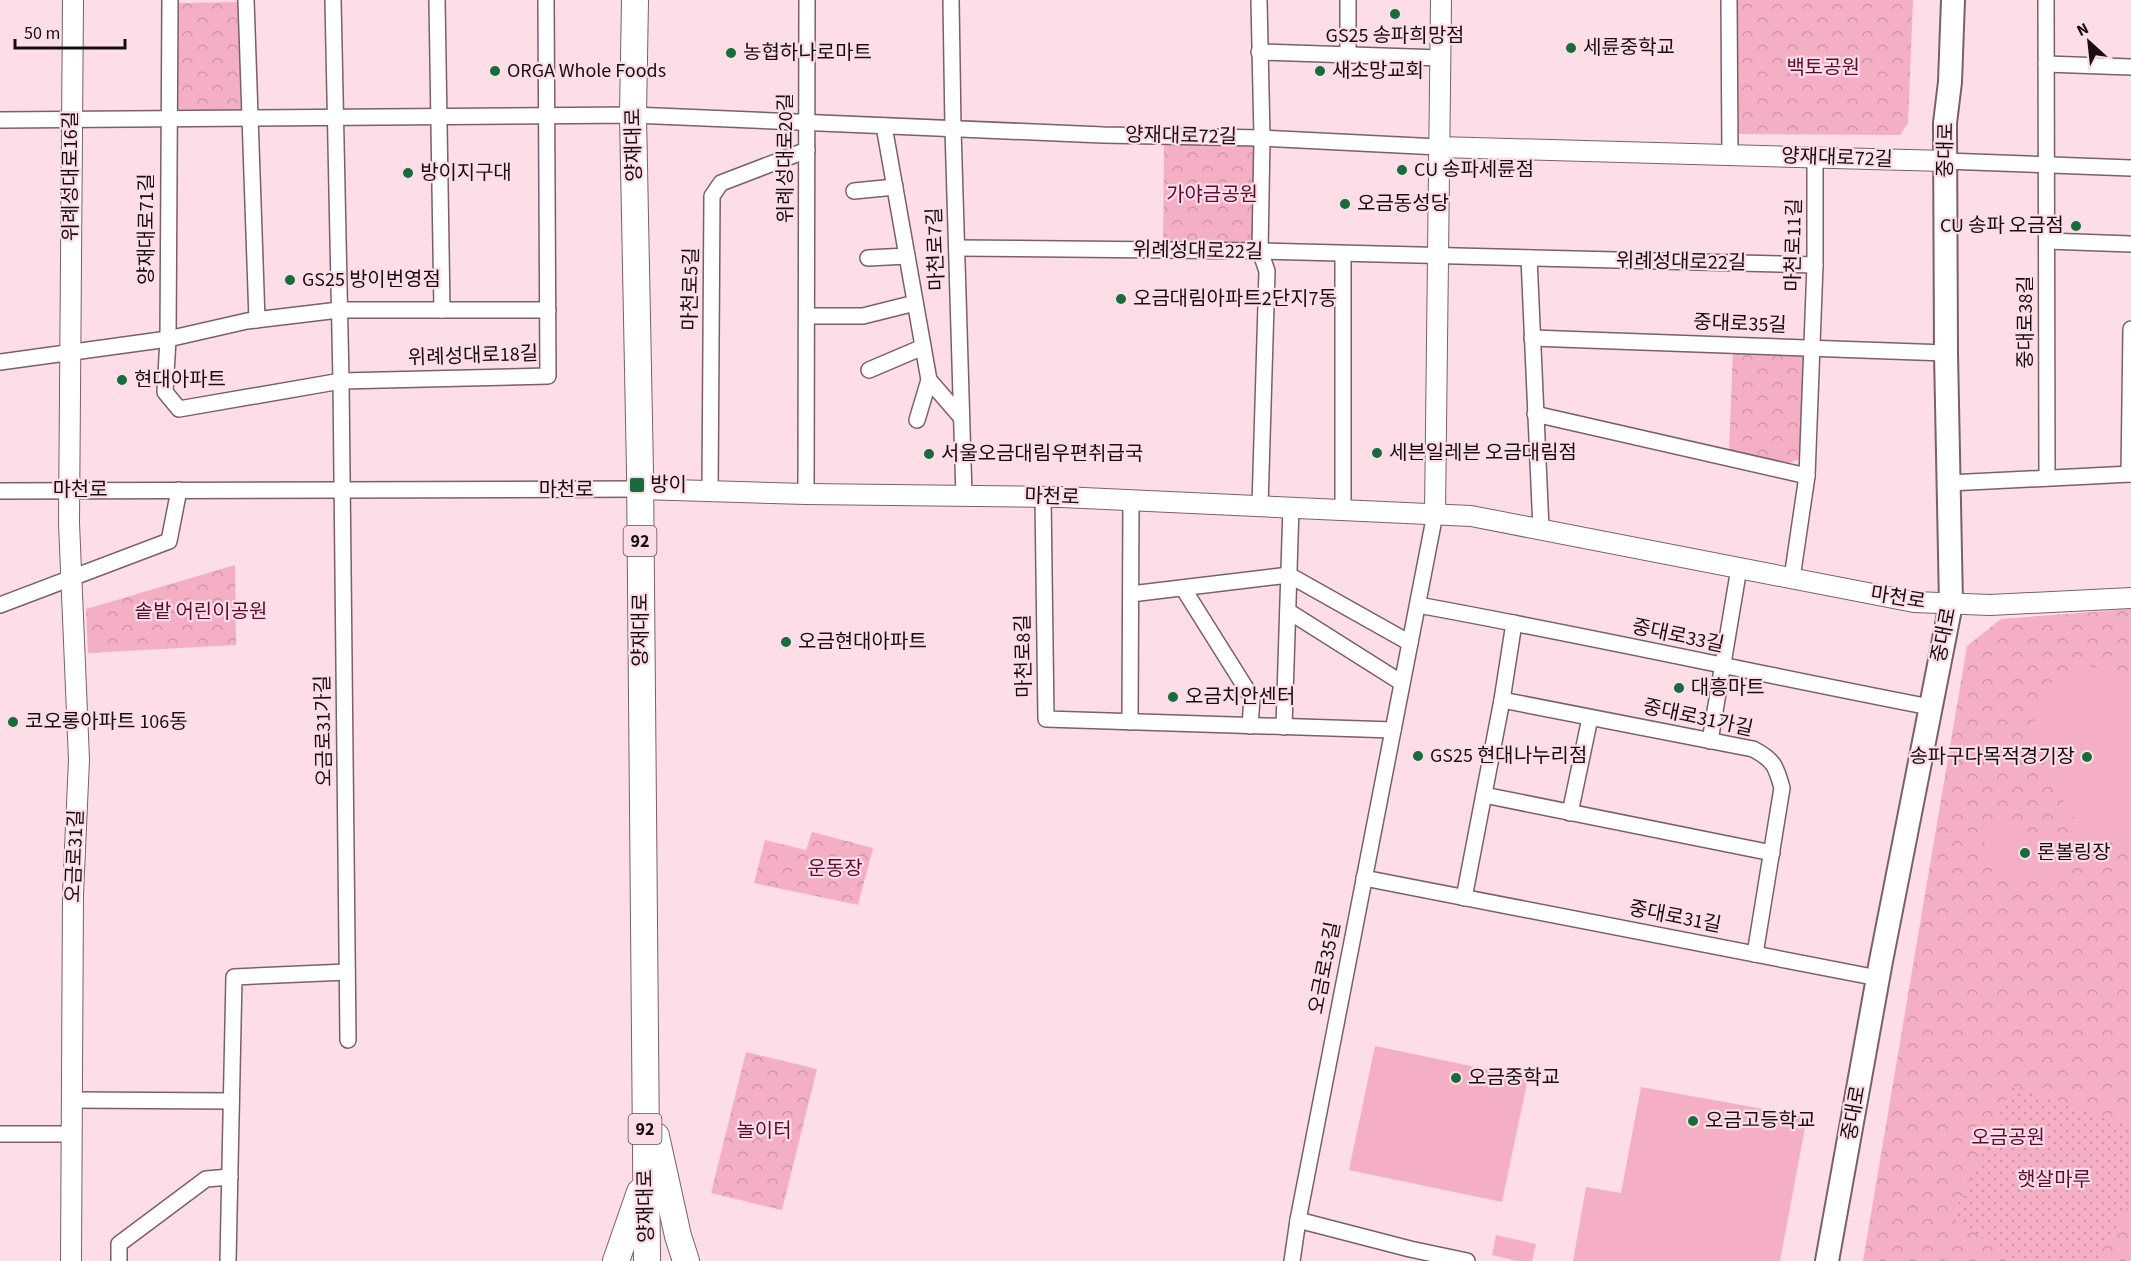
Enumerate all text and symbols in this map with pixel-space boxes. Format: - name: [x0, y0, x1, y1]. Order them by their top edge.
- marker: GS25 송파희망점: [1388, 7, 1402, 21]
- scale bar: [15, 12, 124, 50]
- north arrow: [2059, 12, 2119, 72]
- text: N: [2073, 17, 2092, 42]
- text: 50 m: [24, 21, 60, 46]
- place label: GS25 송파희망점: [1326, 22, 1464, 50]
- place label: 세륜중학교: [1583, 34, 1675, 62]
- place label: 농협하나로마트: [743, 39, 872, 67]
- marker: 세륜중학교: [1564, 41, 1578, 55]
- marker: 농협하나로마트: [724, 46, 738, 60]
- park label: 백토공원: [1786, 54, 1860, 82]
- place label: ORGA Whole Foods: [507, 57, 666, 85]
- place label: 새소망교회: [1332, 57, 1424, 85]
- marker: ORGA Whole Foods: [488, 64, 502, 78]
- marker: 새소망교회: [1313, 64, 1327, 78]
- street label: 위례성대로20길: [772, 93, 800, 223]
- street label: 양재대로: [619, 108, 649, 182]
- street label: 위례성대로16길: [57, 111, 85, 241]
- street label: 양재대로72길: [1125, 121, 1237, 151]
- street label: 중대로: [1932, 122, 1960, 178]
- street label: 양재대로72길: [1781, 142, 1893, 174]
- place label: CU 송파세륜점: [1414, 156, 1534, 184]
- place label: 방이지구대: [420, 159, 512, 187]
- marker: CU 송파세륜점: [1395, 163, 1409, 177]
- marker: 방이지구대: [401, 166, 415, 180]
- street label: 양재대로71길: [133, 173, 161, 285]
- park label: 가야금공원: [1166, 181, 1258, 209]
- place label: 오금동성당: [1357, 190, 1449, 218]
- marker: 오금동성당: [1338, 197, 1352, 211]
- street label: 마천로11길: [1779, 198, 1809, 292]
- street label: 마천로7길: [921, 207, 951, 291]
- place label: CU 송파 오금점: [1940, 212, 2064, 240]
- marker: CU 송파 오금점: [2069, 219, 2083, 233]
- street label: 위례성대로22길: [1133, 236, 1263, 266]
- street label: 마천로5길: [676, 247, 706, 331]
- street label: 위례성대로22길: [1616, 247, 1746, 277]
- place label: GS25 방이번영점: [302, 266, 441, 294]
- marker: GS25 방이번영점: [283, 273, 297, 287]
- street label: 중대로38길: [2012, 275, 2040, 369]
- place label: 오금대림아파트2단지7동: [1133, 285, 1337, 313]
- marker: 오금대림아파트2단지7동: [1114, 292, 1128, 306]
- street label: 중대로35길: [1693, 308, 1787, 340]
- street label: 위례성대로18길: [407, 340, 539, 372]
- place label: 현대아파트: [134, 366, 226, 394]
- marker: 현대아파트: [115, 373, 129, 387]
- place label: 세븐일레븐 오금대림점: [1389, 439, 1577, 467]
- place label: 서울오금대림우편취급국: [941, 440, 1143, 468]
- marker: 세븐일레븐 오금대림점: [1370, 446, 1384, 460]
- marker: 서울오금대림우편취급국: [922, 447, 936, 461]
- place label: 방이: [650, 471, 687, 499]
- street label: 마천로: [52, 476, 108, 504]
- street label: 마천로: [538, 476, 594, 504]
- marker: 방이: [628, 476, 646, 494]
- street label: 마천로: [1024, 482, 1080, 512]
- road number: 92: [624, 526, 656, 556]
- street label: 마천로: [1869, 580, 1927, 616]
- street label: 양재대로: [627, 593, 655, 667]
- park label: 솥밭 어린이공원: [135, 598, 267, 626]
- street label: 중대로: [1925, 605, 1963, 665]
- street label: 중대로33길: [1629, 613, 1727, 659]
- street label: 마천로8길: [1009, 614, 1039, 698]
- place label: 오금현대아파트: [798, 628, 927, 656]
- marker: 오금현대아파트: [779, 635, 793, 649]
- place label: 대흥마트: [1691, 674, 1765, 702]
- street label: 오금로31가길: [309, 675, 339, 787]
- marker: 대흥마트: [1672, 681, 1686, 695]
- place label: 오금치안센터: [1185, 683, 1295, 711]
- marker: 오금치안센터: [1166, 690, 1180, 704]
- street label: 중대로31가길: [1640, 693, 1756, 743]
- place label: 코오롱아파트 106동: [25, 708, 188, 736]
- marker: 코오롱아파트 106동: [6, 715, 20, 729]
- place label: GS25 현대나누리점: [1430, 742, 1587, 770]
- place label: 송파구다목적경기장: [1909, 743, 2075, 771]
- marker: GS25 현대나누리점: [1411, 749, 1425, 763]
- marker: 송파구다목적경기장: [2080, 750, 2094, 764]
- street label: 오금로31길: [59, 809, 91, 903]
- place label: 론볼링장: [2037, 839, 2111, 867]
- marker: 론볼링장: [2018, 846, 2032, 860]
- park label: 운동장: [807, 855, 863, 883]
- street label: 중대로31길: [1626, 894, 1724, 940]
- street label: 오금로35길: [1302, 919, 1348, 1017]
- place label: 오금중학교: [1468, 1064, 1560, 1092]
- marker: 오금중학교: [1449, 1071, 1463, 1085]
- street label: 중대로: [1835, 1083, 1873, 1143]
- place label: 오금고등학교: [1705, 1107, 1815, 1135]
- road number: 92: [628, 1114, 662, 1144]
- marker: 오금고등학교: [1686, 1114, 1700, 1128]
- park label: 놀이터: [736, 1117, 792, 1145]
- park label: 오금공원: [1971, 1124, 2045, 1152]
- park label: 햇살마루: [2017, 1166, 2091, 1194]
- street label: 양재대로: [631, 1169, 661, 1243]

